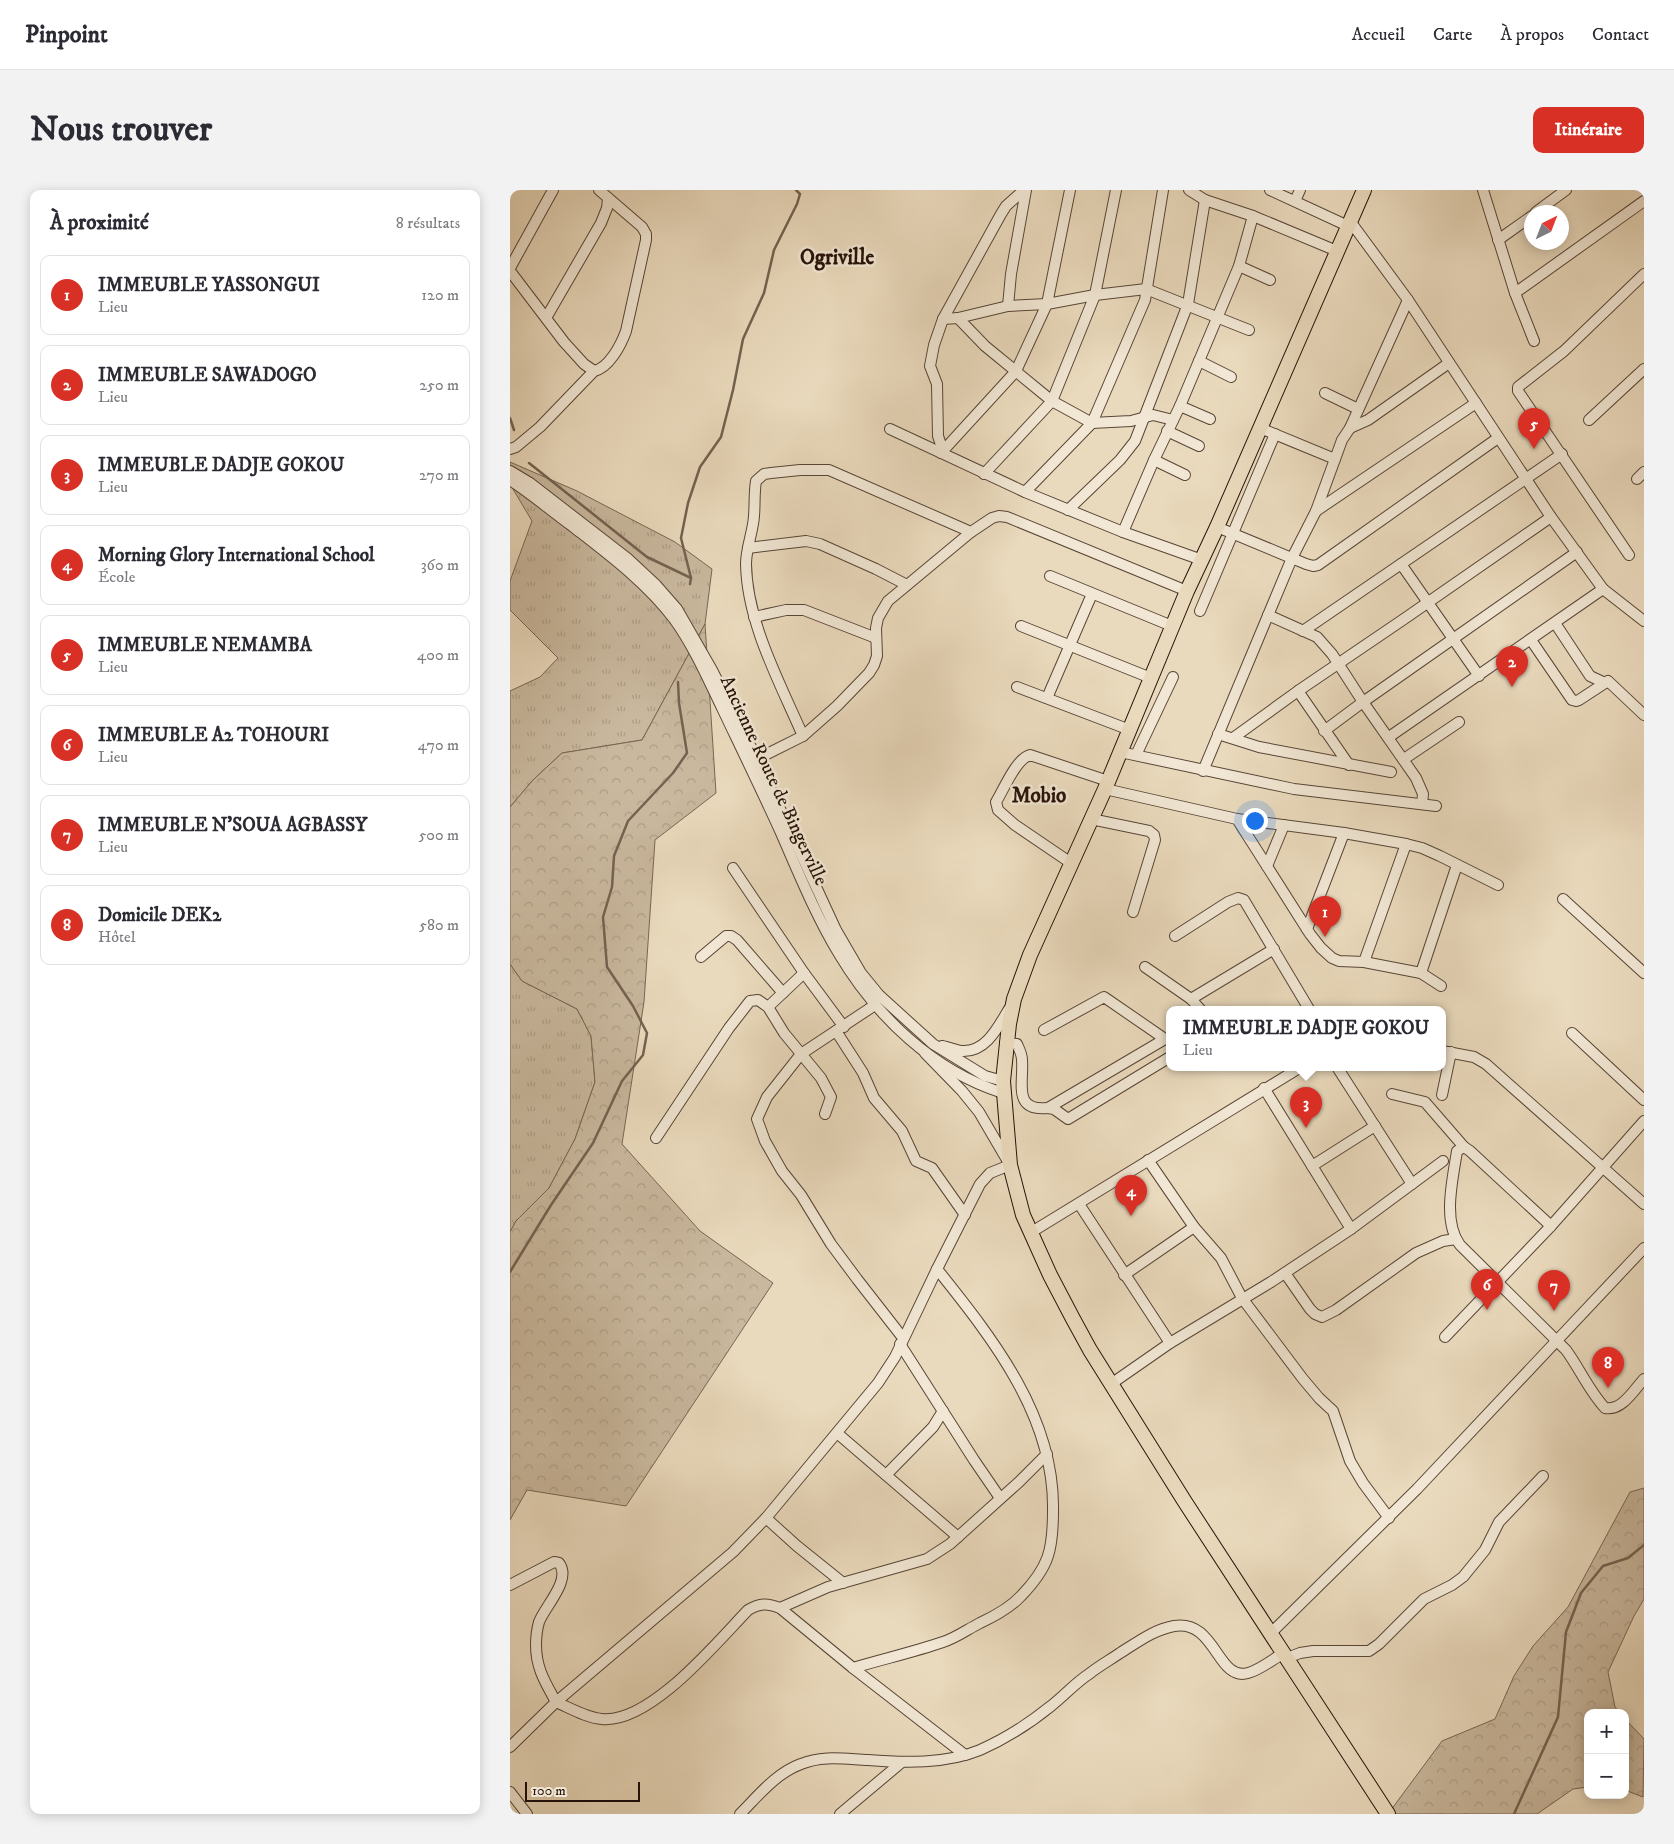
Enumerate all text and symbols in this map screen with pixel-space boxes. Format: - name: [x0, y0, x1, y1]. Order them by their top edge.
- text: Pinpoint: [25, 20, 108, 50]
- text: Accueil: [1352, 24, 1405, 46]
- text: Carte: [1433, 24, 1472, 46]
- text: À propos: [1500, 24, 1564, 46]
- text: Contact: [1592, 24, 1649, 46]
- button: Itinéraire: [1533, 107, 1644, 153]
- text: Nous trouver: [30, 108, 212, 152]
- north arrow: [1524, 205, 1569, 250]
- text: À proximité: [50, 210, 149, 236]
- text: 8 résultats: [396, 213, 460, 233]
- district label: Ogriville: [800, 245, 874, 271]
- text: IMMEUBLE YASSONGUI: [98, 274, 320, 297]
- text: 1: [64, 285, 70, 305]
- text: 120 m: [421, 285, 459, 305]
- text: Lieu: [98, 297, 128, 317]
- text: IMMEUBLE SAWADOGO: [98, 364, 317, 387]
- text: 2: [63, 375, 71, 395]
- text: 250 m: [419, 375, 459, 395]
- text: Lieu: [98, 387, 128, 407]
- pin: 5: [1518, 408, 1550, 449]
- text: IMMEUBLE DADJE GOKOU: [98, 454, 344, 477]
- text: 3: [64, 465, 70, 485]
- text: 270 m: [419, 465, 459, 485]
- text: Lieu: [98, 477, 128, 497]
- text: Morning Glory International School: [98, 544, 375, 567]
- text: 4: [62, 555, 72, 575]
- text: 360 m: [421, 555, 459, 575]
- text: École: [98, 567, 135, 587]
- text: IMMEUBLE NEMAMBA: [98, 634, 312, 657]
- text: 5: [63, 645, 71, 665]
- text: 400 m: [417, 645, 459, 665]
- pin: 2: [1496, 646, 1528, 687]
- text: Lieu: [98, 657, 128, 677]
- street label: Ancienne Route de Bingerville: [715, 672, 832, 889]
- text: IMMEUBLE A2 TOHOURI: [98, 724, 329, 747]
- text: 6: [63, 735, 71, 755]
- text: 470 m: [418, 735, 459, 755]
- text: Lieu: [98, 747, 128, 767]
- district label: Mobio: [1012, 783, 1066, 809]
- your location: [1242, 808, 1268, 834]
- text: IMMEUBLE N'SOUA AGBASSY: [98, 814, 367, 837]
- text: 7: [63, 825, 71, 845]
- text: 500 m: [418, 825, 459, 845]
- text: Lieu: [98, 837, 128, 857]
- pin: 1: [1309, 896, 1341, 937]
- text: Domicile DEK2: [98, 904, 221, 927]
- text: 8: [63, 915, 71, 935]
- text: 580 m: [419, 915, 459, 935]
- text: Hôtel: [98, 927, 136, 947]
- popup: [1166, 1006, 1446, 1071]
- text: IMMEUBLE DADJE GOKOU: [1183, 1017, 1429, 1040]
- text: Lieu: [1183, 1040, 1213, 1060]
- pin: 3: [1290, 1087, 1322, 1128]
- pin: 4: [1115, 1175, 1147, 1216]
- pin: 6: [1471, 1269, 1503, 1310]
- pin: 7: [1538, 1270, 1570, 1311]
- pin: 8: [1592, 1347, 1624, 1388]
- map controls: [1584, 1709, 1629, 1799]
- button: +: [1584, 1709, 1629, 1754]
- button: −: [1584, 1754, 1629, 1799]
- scale bar: [525, 1779, 640, 1802]
- text: 100 m: [532, 1782, 566, 1800]

